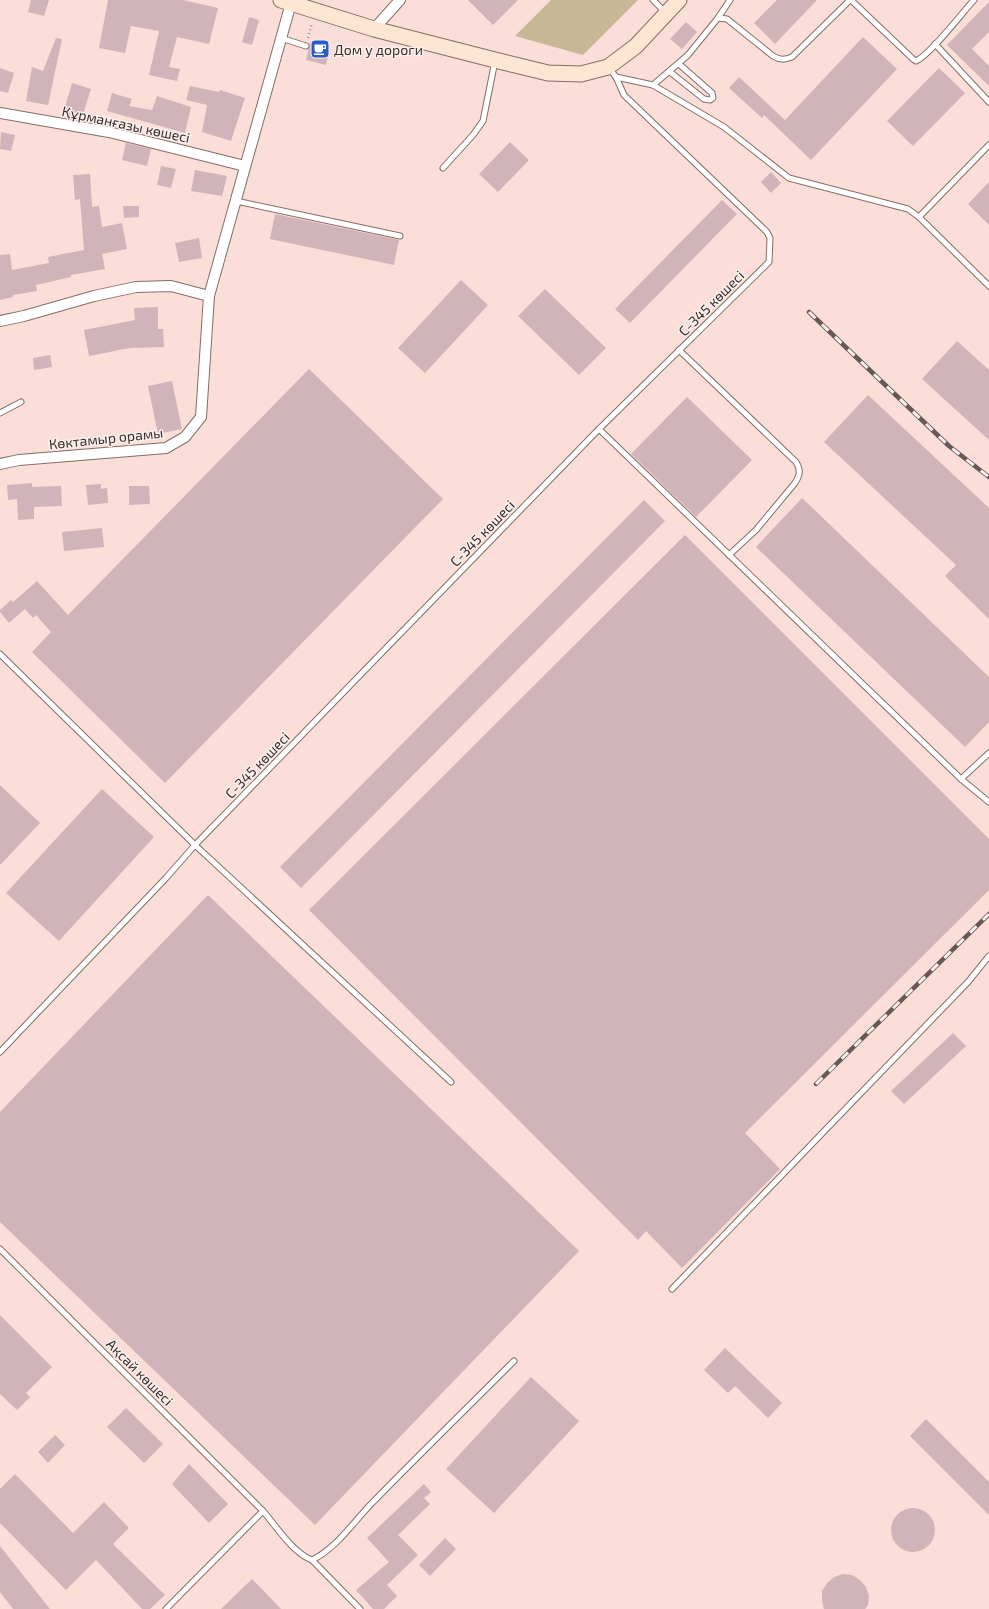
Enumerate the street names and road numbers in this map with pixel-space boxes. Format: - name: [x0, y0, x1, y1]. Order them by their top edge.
- street label: Құрманғазы көшесі: [60, 102, 192, 146]
- street label: С-345 көшесі: [675, 267, 747, 339]
- street label: Көктамыр орамы: [48, 424, 164, 452]
- street label: С-345 көшесі: [446, 496, 518, 570]
- street label: С-345 көшесі: [221, 728, 293, 802]
- street label: Ақсай көшесі: [103, 1335, 177, 1409]

